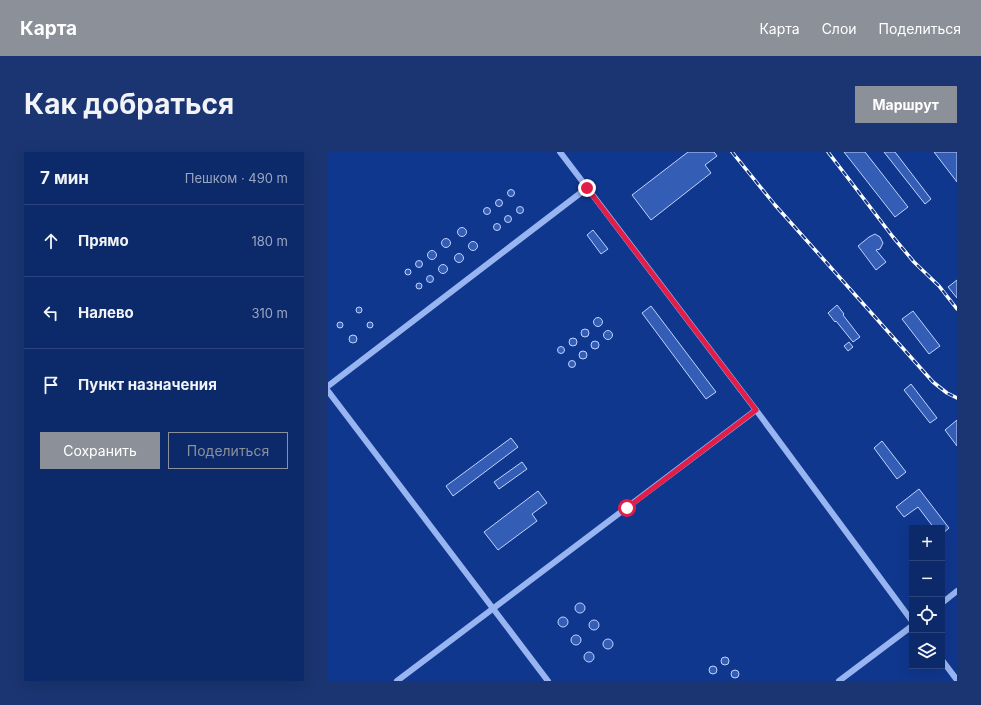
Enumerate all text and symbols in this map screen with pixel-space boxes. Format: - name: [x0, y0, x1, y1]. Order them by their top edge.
- text: Карта: [20, 17, 77, 40]
- text: Карта: [759, 20, 800, 37]
- text: Слои: [822, 20, 857, 37]
- text: Поделиться: [879, 20, 961, 37]
- button: Маршрут: [855, 86, 957, 123]
- text: Как добраться: [24, 87, 234, 121]
- text: 7 мин: [40, 168, 89, 188]
- text: Пешком · 490 m: [185, 170, 288, 186]
- route end: [578, 179, 596, 197]
- icon: ahead: [40, 230, 62, 252]
- text: Прямо: [78, 231, 129, 250]
- text: 180 m: [251, 233, 288, 249]
- icon: left: [40, 302, 62, 324]
- text: Налево: [78, 303, 134, 322]
- text: 310 m: [251, 305, 288, 321]
- icon: arrive: [40, 374, 62, 396]
- text: Пункт назначения: [78, 375, 217, 394]
- button: Сохранить: [40, 432, 160, 469]
- button: Поделиться: [168, 432, 288, 469]
- route start: [618, 499, 636, 517]
- map controls: [909, 525, 945, 669]
- button: +: [909, 525, 945, 561]
- button: −: [909, 561, 945, 597]
- button: locate: [909, 597, 945, 633]
- button: layers: [909, 633, 945, 669]

